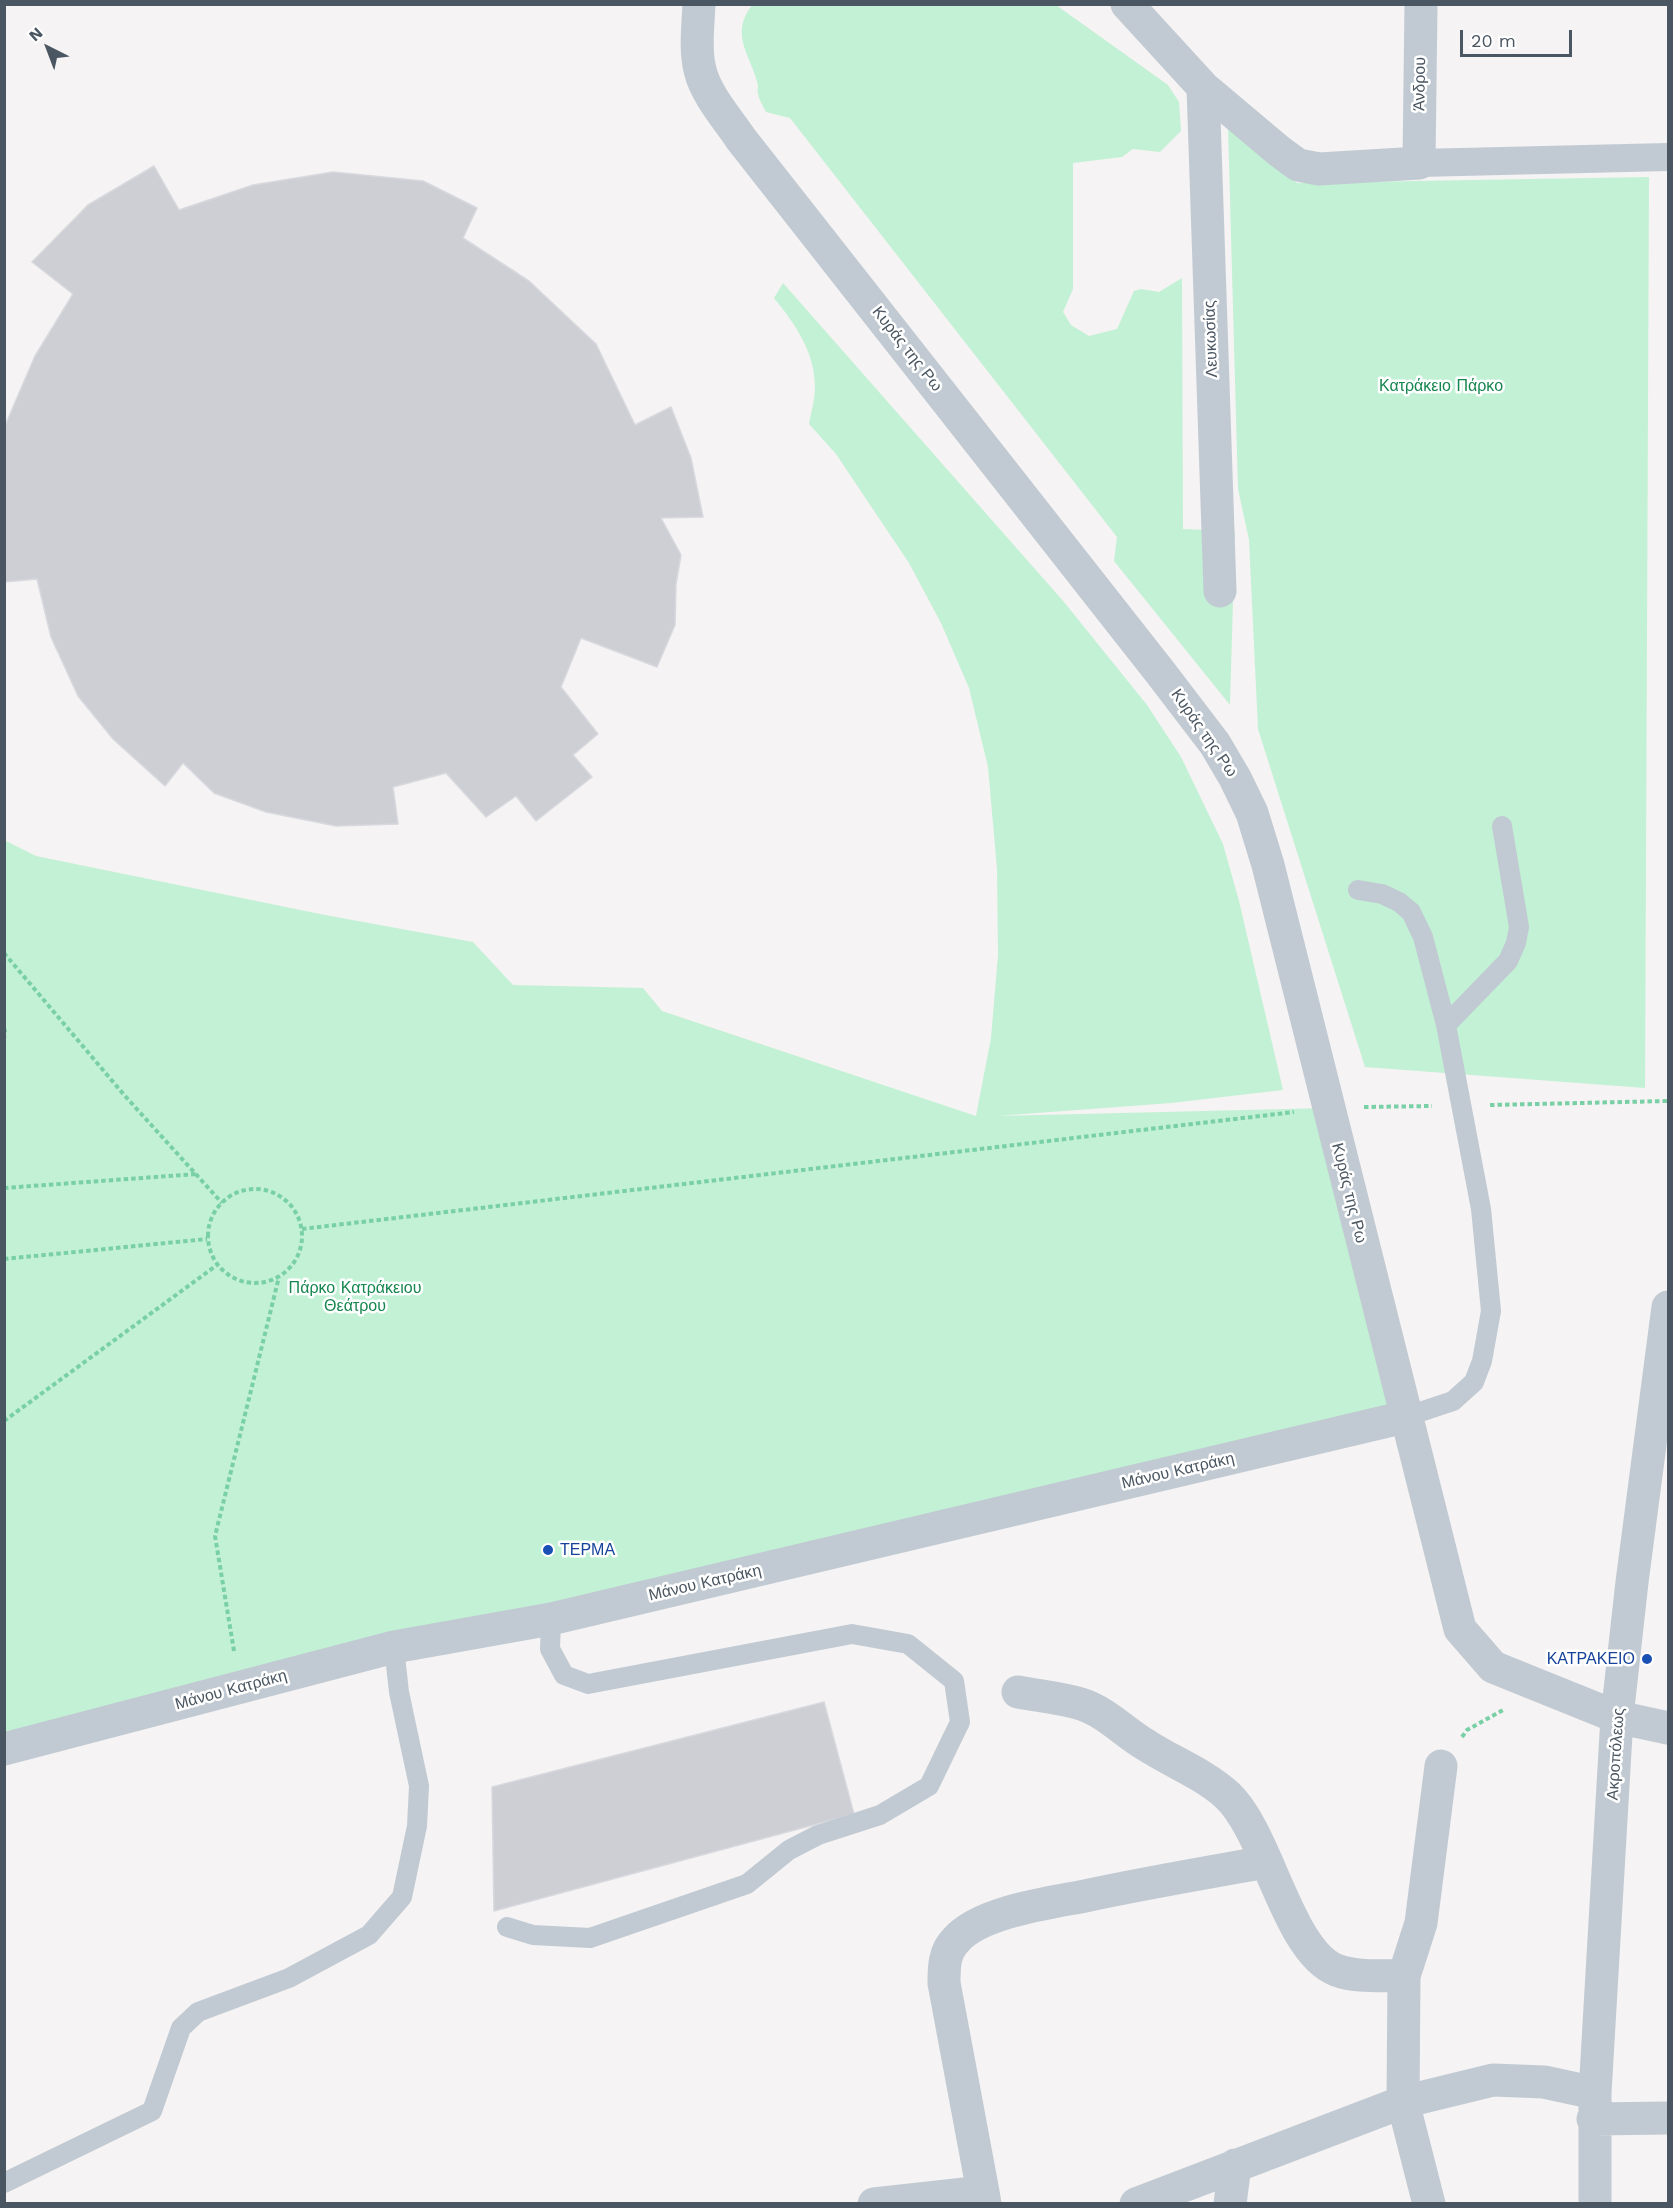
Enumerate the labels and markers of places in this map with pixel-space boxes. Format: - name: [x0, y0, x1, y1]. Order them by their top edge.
- place label: ΤΕΡΜΑ: [560, 1540, 615, 1560]
- marker: ΤΕΡΜΑ: [541, 1543, 555, 1557]
- place label: ΚΑΤΡΑΚΕΙΟ: [1547, 1649, 1635, 1669]
- marker: ΚΑΤΡΑΚΕΙΟ: [1640, 1652, 1654, 1666]

